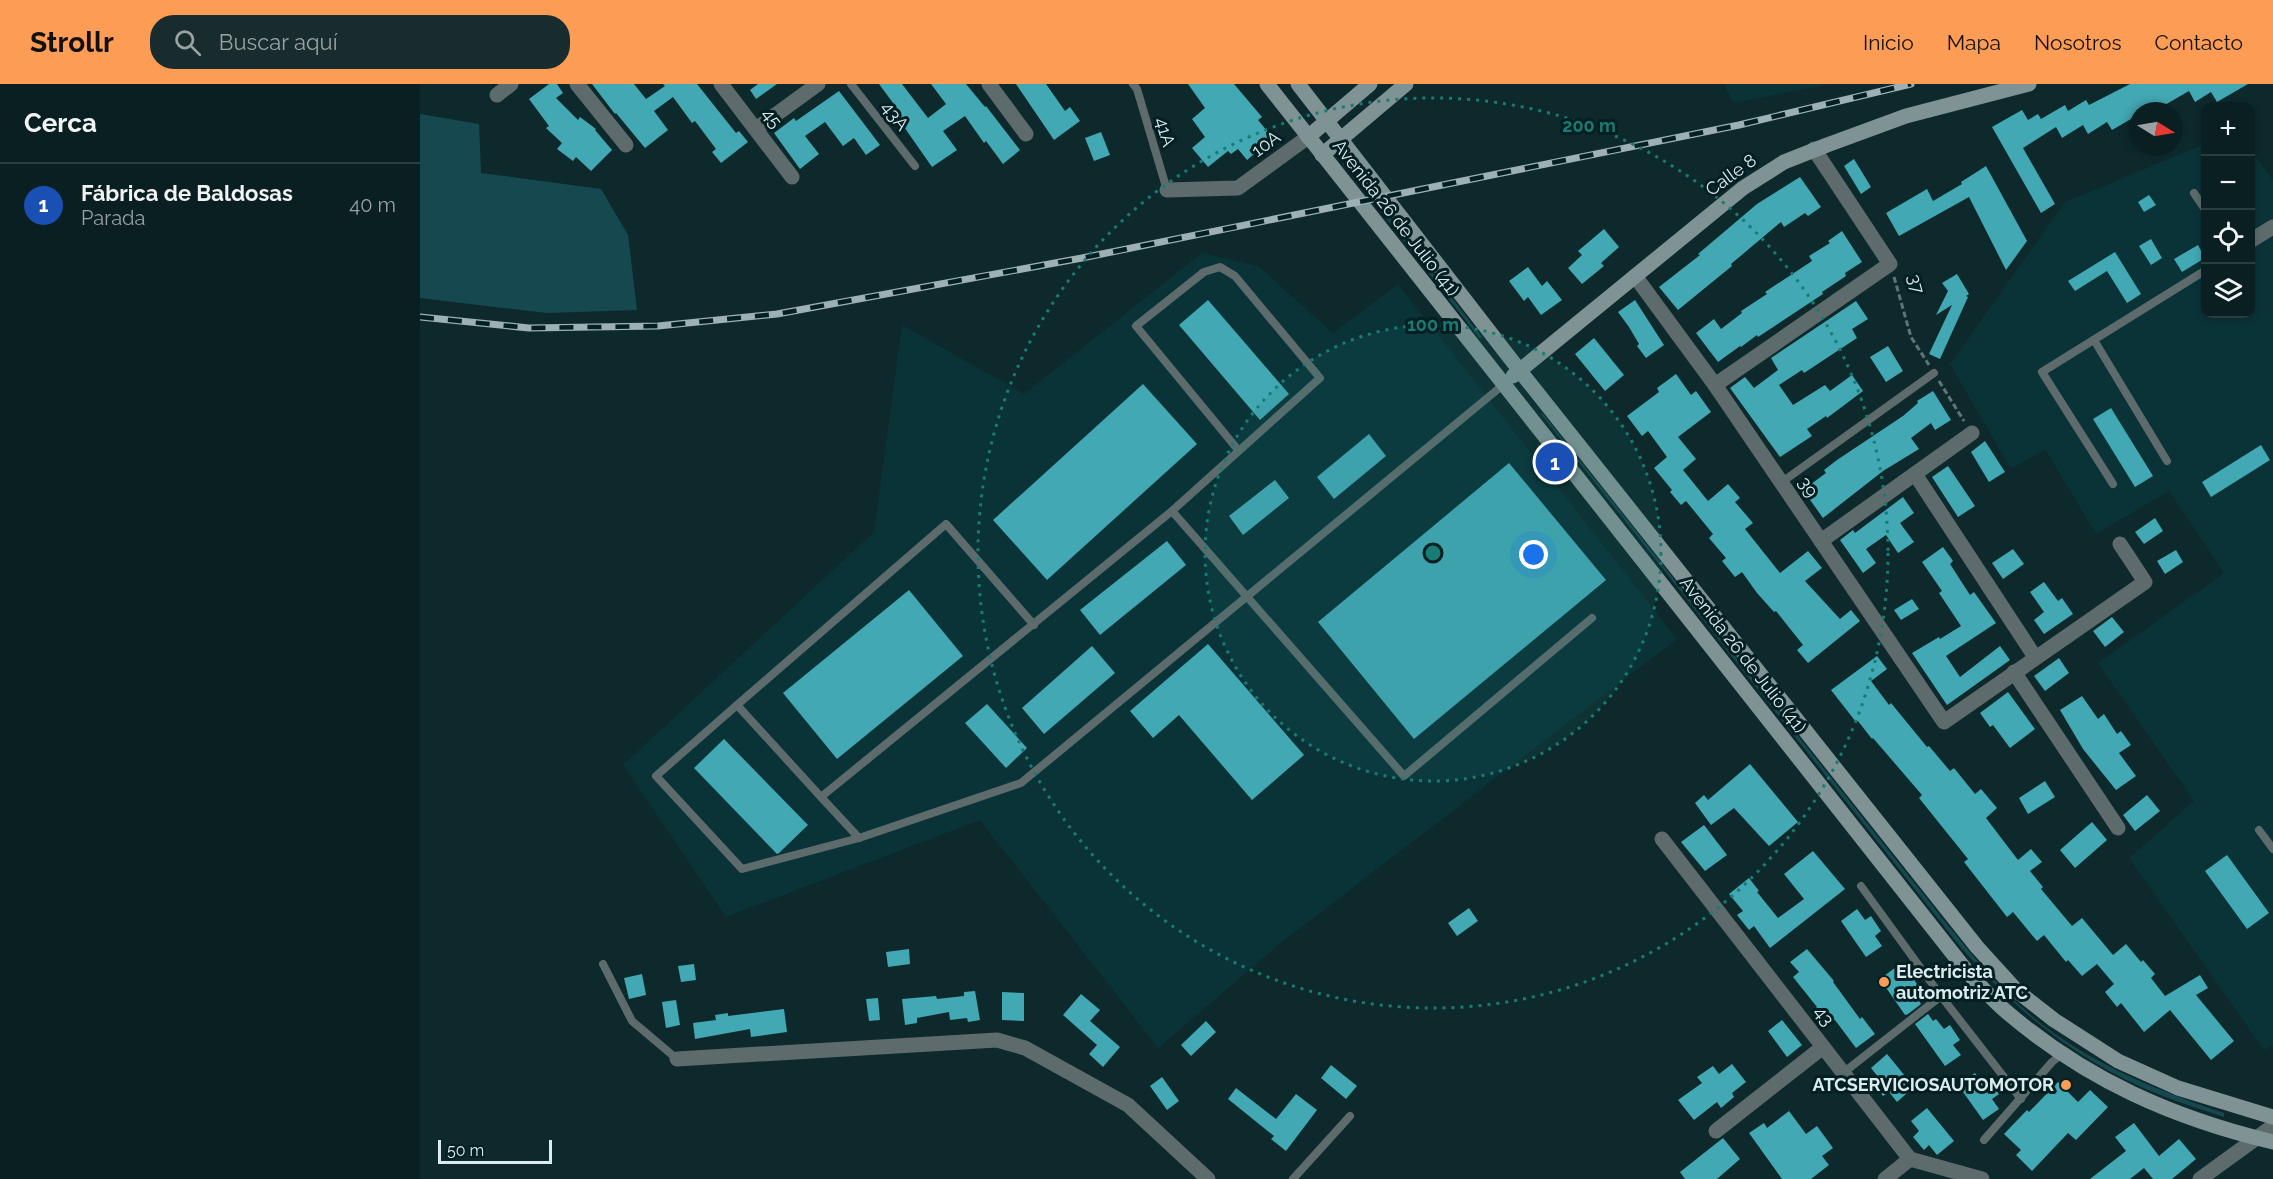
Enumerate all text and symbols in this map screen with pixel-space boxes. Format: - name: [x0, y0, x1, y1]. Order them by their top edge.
- search box: [150, 15, 570, 69]
- text: Strollr: [30, 26, 114, 59]
- icon: search: [171, 26, 204, 59]
- text: Buscar aquí: [219, 29, 337, 55]
- text: Inicio: [1863, 30, 1914, 55]
- text: Mapa: [1947, 30, 2001, 55]
- text: Nosotros: [2034, 30, 2122, 55]
- text: Contacto: [2155, 30, 2243, 55]
- street label: 43A: [877, 97, 913, 135]
- north arrow: [2129, 102, 2183, 156]
- map controls: [2201, 102, 2255, 318]
- button: +: [2201, 102, 2255, 156]
- street label: 45: [758, 103, 787, 132]
- text: Cerca: [24, 108, 97, 138]
- street label: 41A: [1151, 115, 1180, 149]
- text: 200 m: [1562, 115, 1616, 136]
- street label: 10A: [1247, 126, 1284, 161]
- street label: Avenida 26 de Julio (41): [1329, 135, 1464, 300]
- street label: Calle 8: [1701, 149, 1760, 200]
- button: −: [2201, 156, 2255, 210]
- text: Fábrica de Baldosas: [81, 180, 293, 206]
- text: 1: [39, 193, 48, 217]
- text: 40 m: [349, 193, 396, 217]
- text: Parada: [81, 206, 145, 230]
- button: locate: [2201, 210, 2255, 264]
- button: layers: [2201, 264, 2255, 318]
- street label: 37: [1904, 272, 1929, 296]
- text: 100 m: [1407, 314, 1459, 335]
- pin: 1: [1536, 440, 1574, 484]
- street label: 39: [1794, 472, 1823, 501]
- your location: [1519, 540, 1548, 569]
- centre of rings: [1423, 543, 1443, 563]
- street label: Avenida 26 de Julio (41): [1676, 572, 1811, 737]
- place label: Electricista automotriz ATC: [1896, 961, 2028, 1003]
- marker: Electricista automotriz ATC: [1877, 975, 1891, 989]
- street label: 43: [1810, 1002, 1839, 1030]
- place label: ATCSERVICIOSAUTOMOTOR: [1813, 1074, 2054, 1095]
- marker: ATCSERVICIOSAUTOMOTOR: [2059, 1078, 2073, 1092]
- scale bar: [438, 1137, 552, 1164]
- text: 50 m: [447, 1141, 484, 1160]

